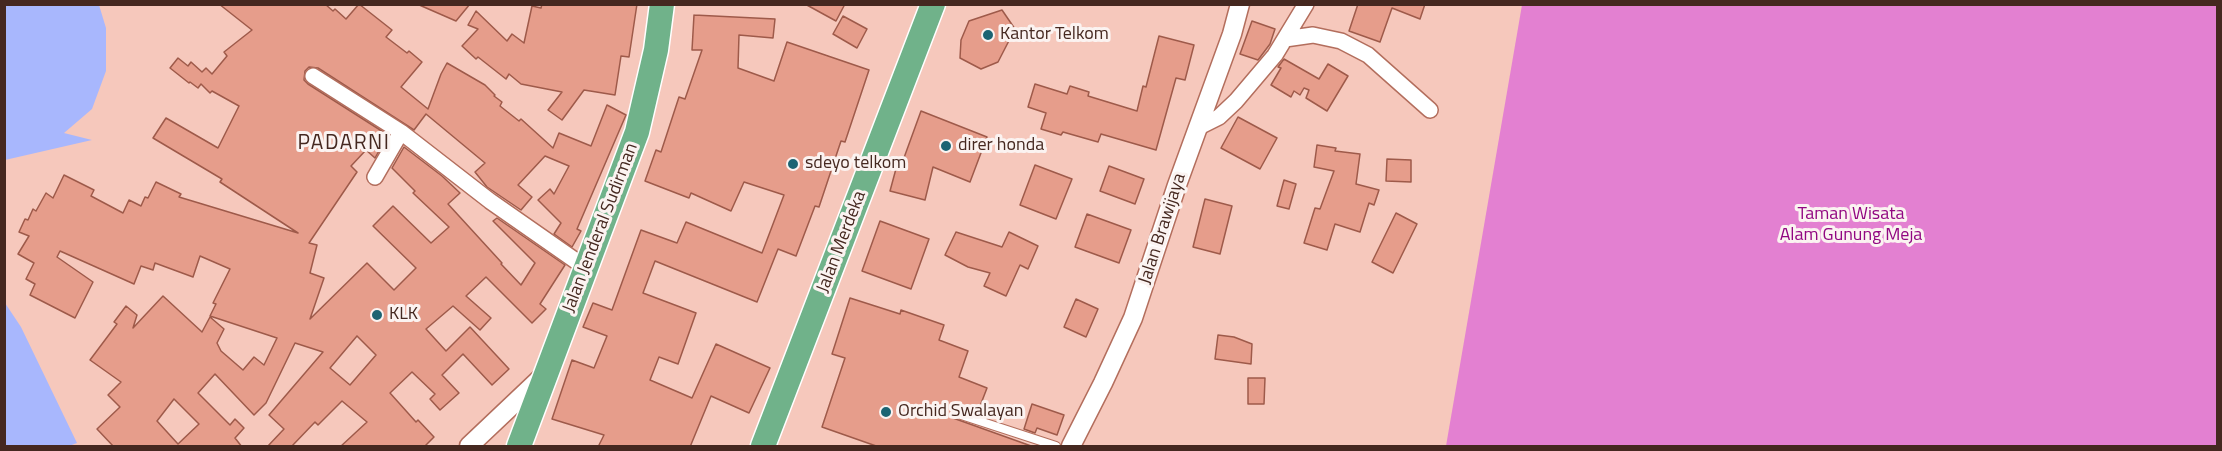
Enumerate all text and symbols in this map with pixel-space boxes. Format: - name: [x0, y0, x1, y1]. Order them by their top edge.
- place label: Kantor Telkom: [1000, 24, 1109, 46]
- marker: Kantor Telkom: [981, 28, 995, 42]
- district label: PADARNI: [298, 131, 390, 157]
- place label: direr honda: [958, 135, 1044, 157]
- marker: direr honda: [939, 139, 953, 153]
- street label: Jalan Jenderal Sudirman: [559, 140, 643, 316]
- place label: sdeyo telkom: [805, 153, 906, 175]
- marker: sdeyo telkom: [786, 157, 800, 171]
- street label: Jalan Brawijaya: [1135, 171, 1191, 287]
- street label: Jalan Merdeka: [813, 188, 871, 296]
- park label: Taman Wisata Alam Gunung Meja: [1780, 204, 1922, 246]
- place label: KLK: [389, 304, 418, 326]
- marker: KLK: [370, 308, 384, 322]
- place label: Orchid Swalayan: [898, 401, 1023, 423]
- marker: Orchid Swalayan: [879, 405, 893, 419]

